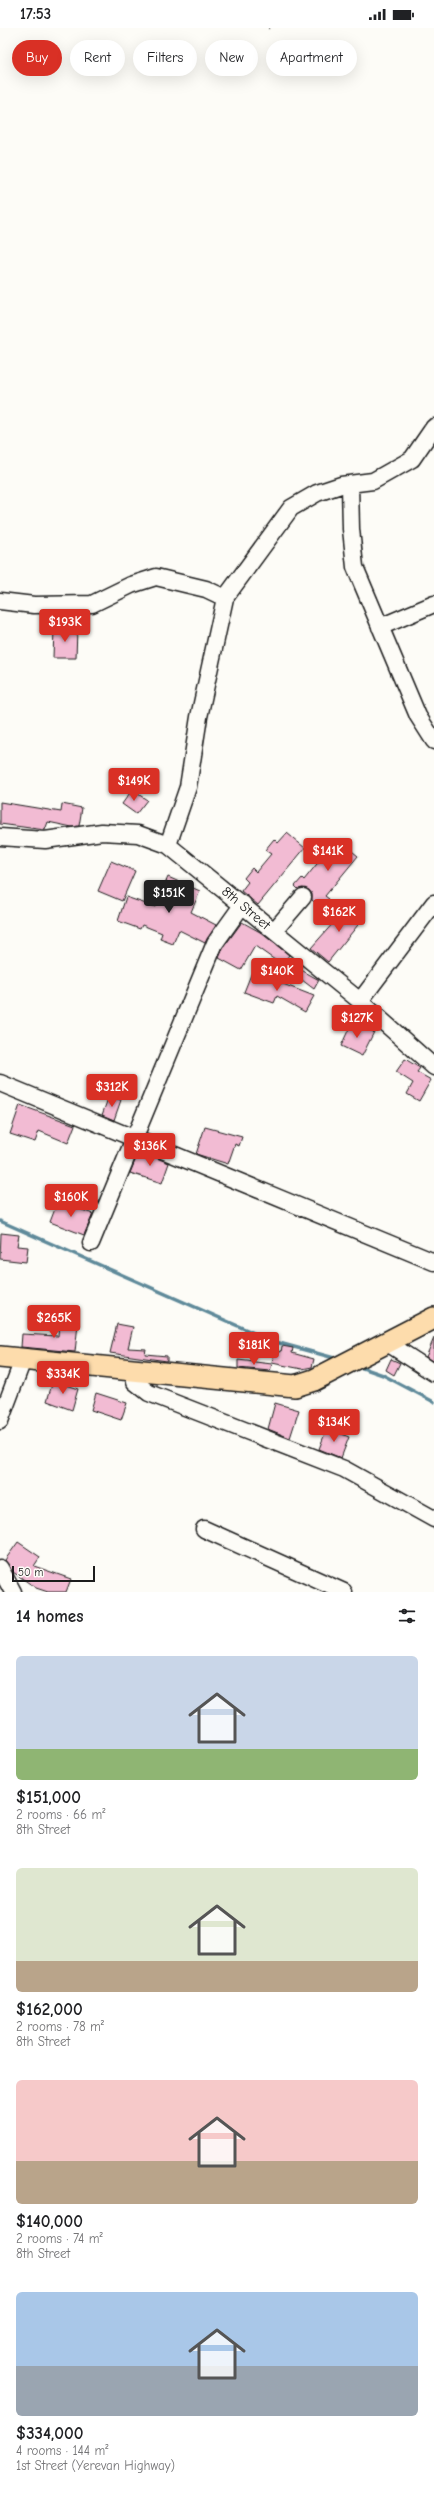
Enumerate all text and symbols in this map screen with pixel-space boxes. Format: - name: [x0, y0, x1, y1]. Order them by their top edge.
- text: 17:53: [20, 5, 51, 23]
- chip: Buy: [12, 40, 62, 76]
- chip: Rent: [70, 40, 125, 76]
- chip: Filters: [133, 40, 197, 76]
- chip: New: [205, 40, 258, 76]
- chip: Apartment: [266, 40, 357, 76]
- pin: $193K: [37, 609, 93, 643]
- text: $193K: [48, 614, 82, 629]
- pin: $149K: [106, 768, 162, 802]
- text: $149K: [117, 773, 151, 788]
- pin: $141K: [300, 838, 356, 872]
- text: $141K: [312, 843, 344, 858]
- pin: $151K: [141, 880, 197, 914]
- street label: 8th Street: [218, 883, 275, 934]
- text: $151K: [153, 885, 185, 900]
- pin: $162K: [311, 899, 367, 933]
- text: $162K: [322, 904, 356, 919]
- pin: $140K: [249, 958, 305, 992]
- text: $140K: [260, 963, 294, 978]
- pin: $127K: [329, 1005, 385, 1039]
- text: $127K: [341, 1010, 373, 1025]
- pin: $312K: [84, 1074, 140, 1108]
- text: $312K: [95, 1079, 129, 1094]
- pin: $136K: [122, 1133, 178, 1167]
- text: $136K: [133, 1138, 167, 1153]
- pin: $160K: [43, 1184, 99, 1218]
- text: $160K: [54, 1189, 88, 1204]
- pin: $265K: [26, 1305, 82, 1339]
- text: $265K: [36, 1310, 72, 1325]
- pin: $181K: [226, 1332, 282, 1366]
- text: $181K: [238, 1337, 270, 1352]
- pin: $334K: [35, 1361, 91, 1395]
- text: $334K: [46, 1366, 80, 1381]
- pin: $134K: [306, 1409, 362, 1443]
- text: $134K: [318, 1414, 350, 1429]
- scale bar: [12, 1564, 95, 1583]
- text: 50 m: [18, 1566, 43, 1579]
- icon: filters: [396, 1605, 418, 1627]
- text: 14 homes: [16, 1607, 83, 1626]
- icon: home: [181, 1682, 253, 1754]
- text: $151,000: [16, 1788, 81, 1807]
- text: 2 rooms · 66 m²: [16, 1807, 105, 1822]
- text: 8th Street: [16, 1822, 70, 1837]
- icon: home: [181, 1894, 253, 1966]
- text: $162,000: [16, 2000, 83, 2019]
- text: 2 rooms · 78 m²: [16, 2019, 104, 2034]
- text: 8th Street: [16, 2034, 70, 2049]
- icon: home: [181, 2106, 253, 2178]
- text: $140,000: [16, 2212, 83, 2231]
- text: 2 rooms · 74 m²: [16, 2231, 103, 2246]
- text: 8th Street: [16, 2246, 70, 2261]
- icon: home: [181, 2318, 253, 2390]
- text: $334,000: [16, 2424, 83, 2443]
- text: 4 rooms · 144 m²: [16, 2443, 109, 2458]
- text: 1st Street (Yerevan Highway): [16, 2458, 175, 2473]

